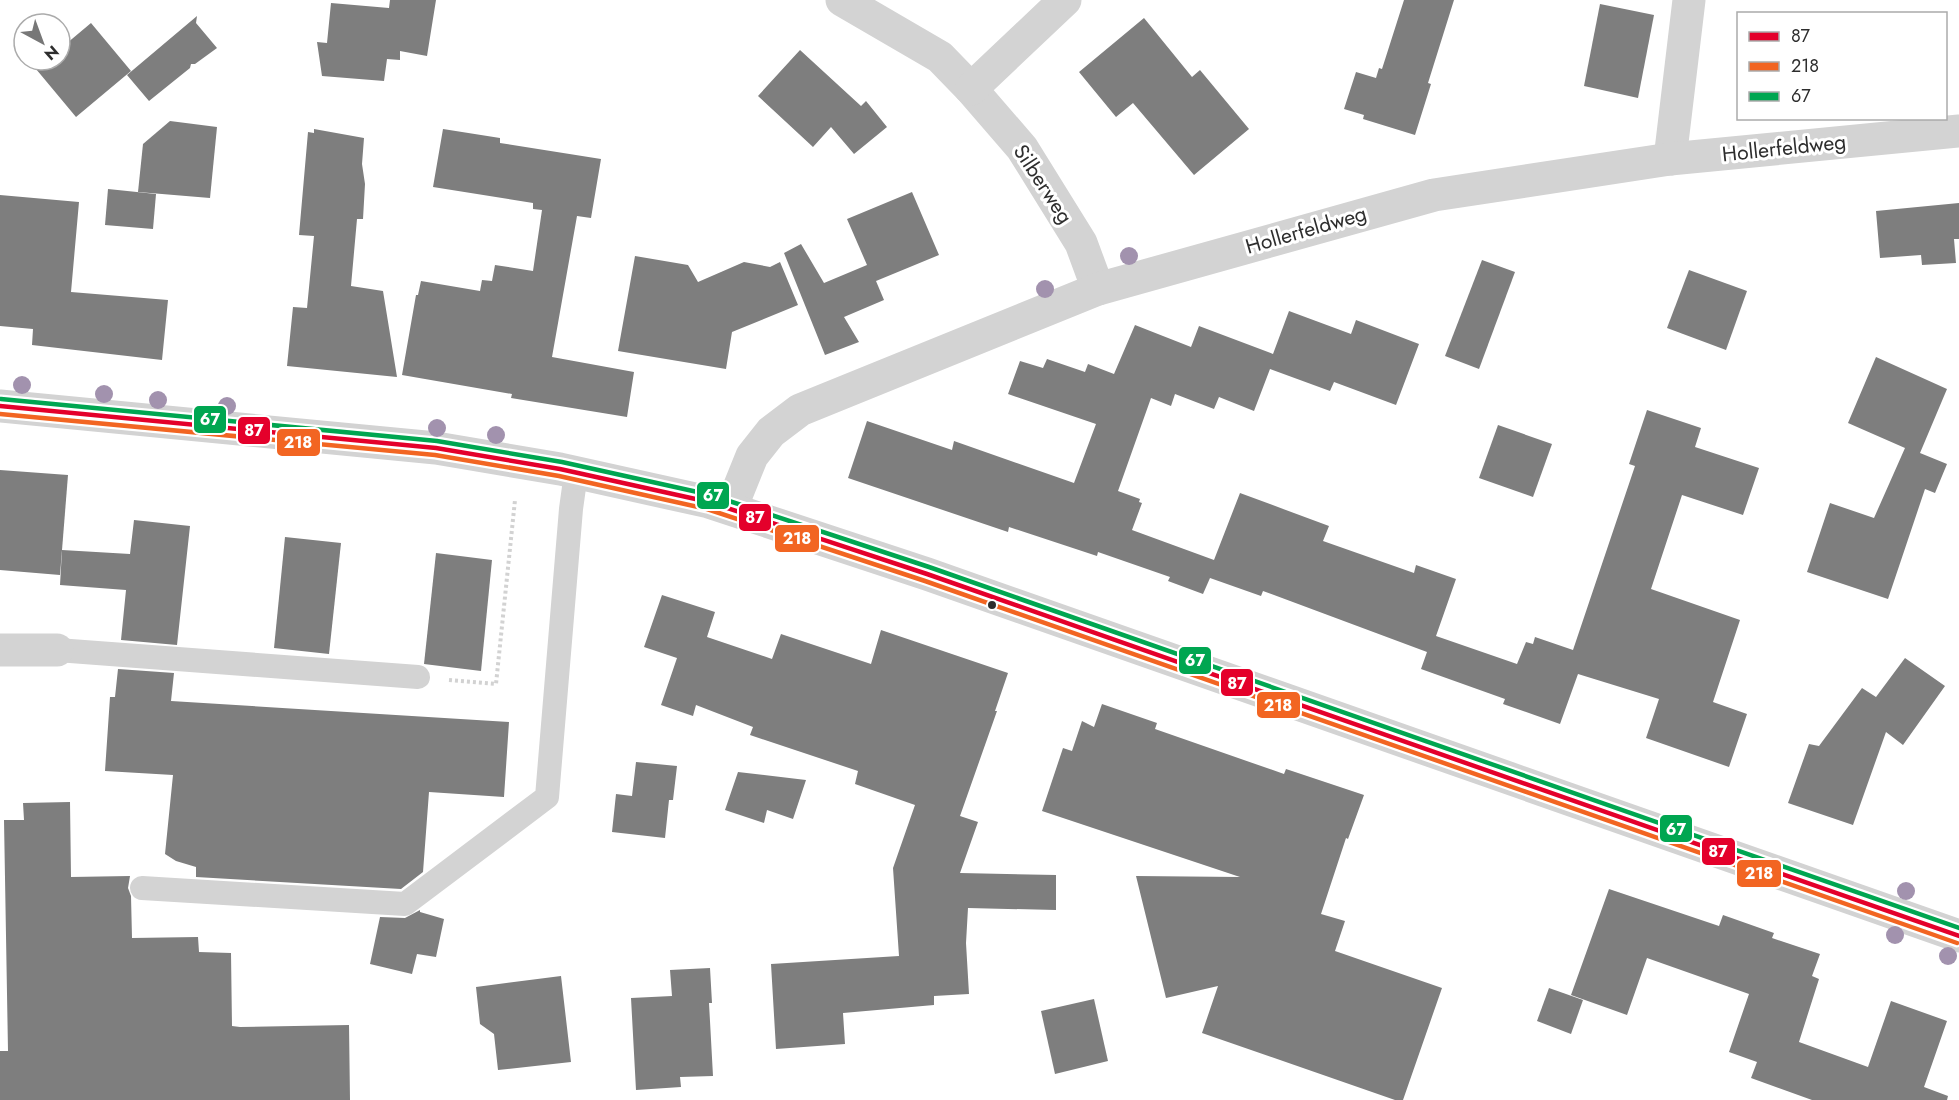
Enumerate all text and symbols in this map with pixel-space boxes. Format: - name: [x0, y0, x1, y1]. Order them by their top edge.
- north arrow: [12, 12, 72, 72]
- legend: [1737, 12, 1947, 120]
- text: 87: [1791, 23, 1811, 49]
- text: N: [39, 40, 64, 66]
- text: 218: [1791, 53, 1819, 79]
- text: 67: [1791, 83, 1811, 109]
- street label: Hollerfeldweg: [1721, 127, 1847, 169]
- street label: Silberweg: [1006, 138, 1080, 230]
- street label: Hollerfeldweg: [1242, 198, 1370, 262]
- line badge: 67: [193, 405, 227, 434]
- text: 67: [200, 408, 221, 431]
- line badge: 87: [237, 416, 271, 445]
- text: 87: [244, 419, 264, 442]
- line badge: 218: [276, 428, 321, 457]
- text: 218: [284, 431, 312, 454]
- line badge: 67: [696, 481, 730, 510]
- text: 67: [703, 484, 724, 507]
- line badge: 87: [738, 503, 772, 532]
- text: 87: [745, 506, 765, 529]
- line badge: 218: [774, 524, 820, 553]
- text: 218: [783, 527, 811, 550]
- unlabelled marker: [986, 599, 998, 611]
- line badge: 67: [1178, 646, 1212, 675]
- text: 67: [1185, 649, 1206, 672]
- line badge: 87: [1220, 668, 1254, 697]
- text: 87: [1227, 672, 1247, 695]
- line badge: 218: [1256, 691, 1301, 719]
- text: 218: [1264, 694, 1292, 717]
- line badge: 67: [1659, 814, 1693, 843]
- text: 67: [1666, 818, 1687, 841]
- line badge: 87: [1701, 837, 1736, 866]
- text: 87: [1708, 840, 1728, 863]
- line badge: 218: [1736, 859, 1782, 888]
- text: 218: [1745, 862, 1773, 885]

